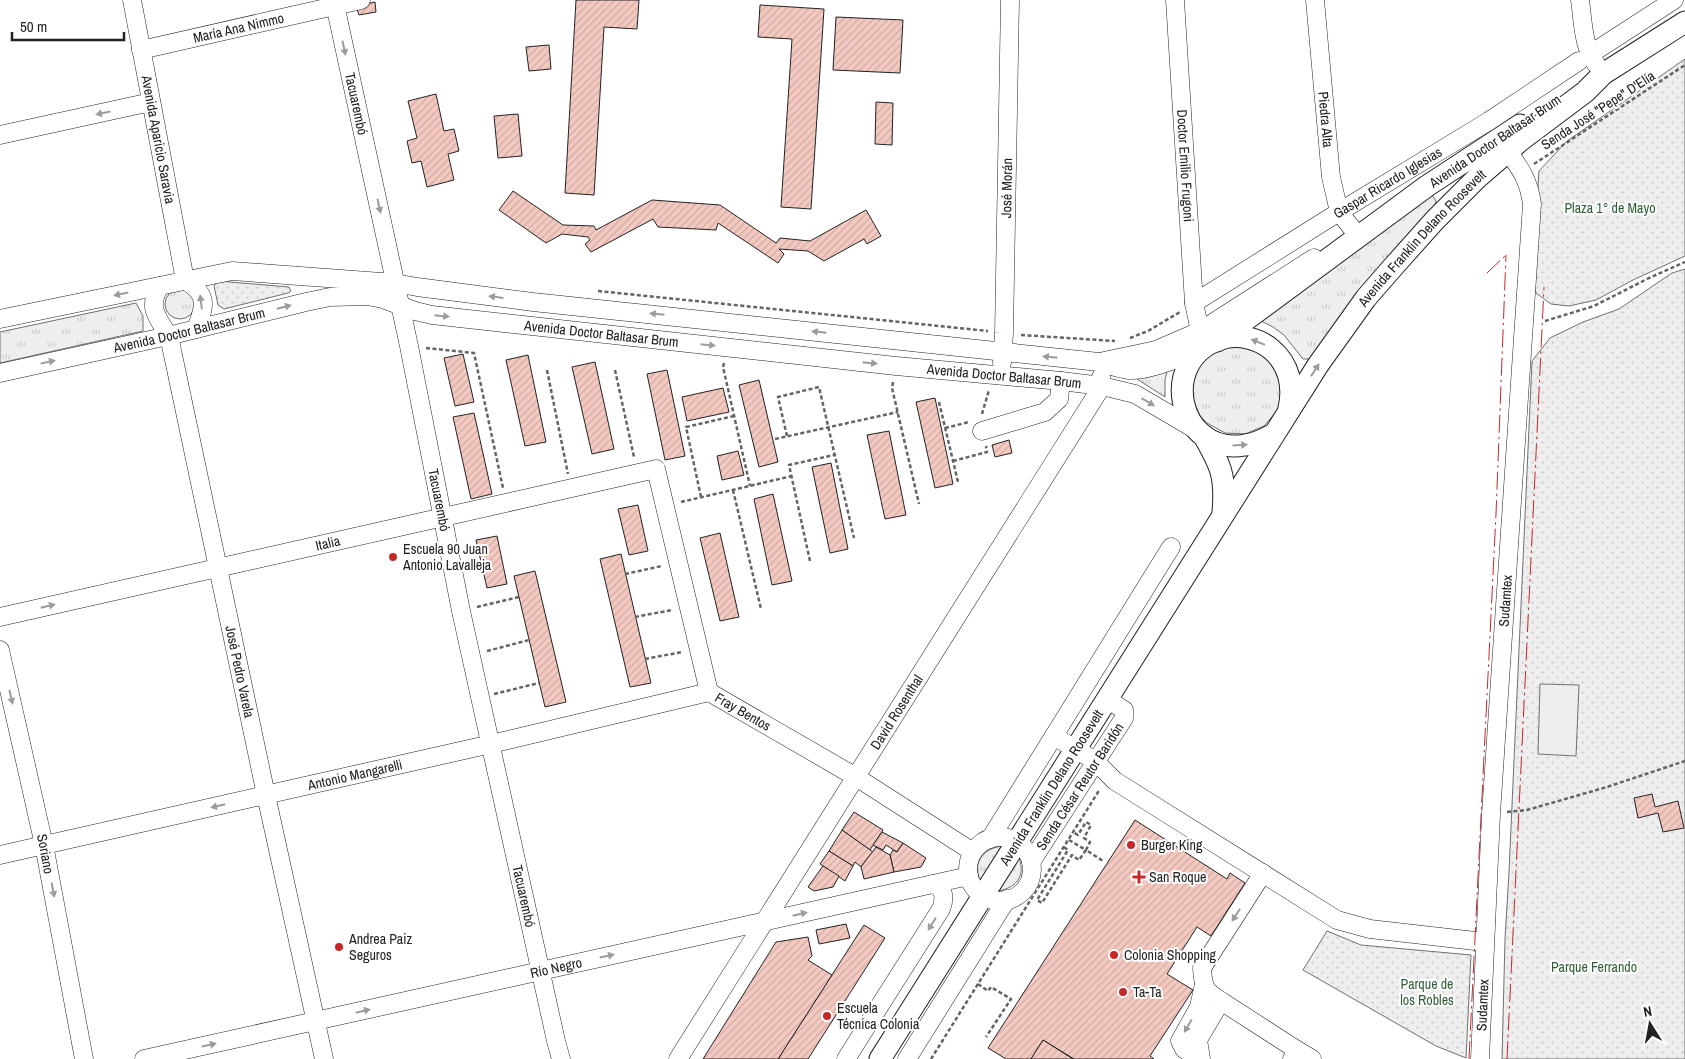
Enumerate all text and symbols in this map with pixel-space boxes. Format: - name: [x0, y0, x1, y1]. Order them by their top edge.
- street label: María Ana Nimmo: [191, 9, 286, 47]
- scale bar: [12, 10, 125, 42]
- text: 50 m: [20, 16, 47, 37]
- one-way arrow: [340, 40, 348, 55]
- street label: Senda José "Pepe" D'Elía: [1538, 66, 1659, 154]
- street label: Tacuarembó: [341, 71, 372, 137]
- street label: Avenida Aparicio Saravia: [137, 73, 179, 206]
- street label: Avenida Doctor Baltasar Brum: [1425, 90, 1564, 192]
- street label: Piedra Alta: [1314, 91, 1337, 149]
- one-way arrow: [96, 109, 111, 117]
- street label: Doctor Emilio Frugoni: [1173, 109, 1198, 222]
- street label: Gaspar Ricardo Iglesias: [1330, 143, 1445, 222]
- street label: José Morán: [997, 158, 1016, 218]
- street label: Avenida Franklin Delano Roosevelt: [1353, 165, 1489, 311]
- one-way arrow: [375, 199, 383, 215]
- park label: Plaza 1° de Mayo: [1564, 199, 1656, 217]
- one-way arrow: [113, 290, 128, 298]
- one-way arrow: [197, 293, 205, 309]
- one-way arrow: [488, 293, 504, 301]
- street label: Avenida Doctor Baltasar Brum: [111, 303, 267, 357]
- one-way arrow: [276, 303, 291, 311]
- one-way arrow: [649, 310, 665, 318]
- one-way arrow: [434, 312, 450, 320]
- street label: Avenida Doctor Baltasar Brum: [522, 316, 679, 351]
- one-way arrow: [811, 328, 827, 336]
- one-way arrow: [1250, 338, 1265, 345]
- one-way arrow: [700, 341, 716, 349]
- one-way arrow: [1042, 353, 1058, 361]
- one-way arrow: [40, 358, 55, 366]
- one-way arrow: [862, 359, 878, 367]
- street label: Avenida Doctor Baltasar Brum: [925, 360, 1082, 392]
- one-way arrow: [1310, 363, 1319, 377]
- one-way arrow: [1142, 397, 1155, 406]
- one-way arrow: [1232, 441, 1248, 449]
- street label: Tacuarembó: [424, 467, 454, 533]
- street label: Italia: [314, 531, 343, 555]
- place label: Escuela 90 Juan Antonio Lavalleja: [402, 540, 492, 574]
- marker: Escuela 90 Juan Antonio Lavalleja: [387, 551, 399, 563]
- street label: Sudamtex: [1495, 574, 1516, 627]
- one-way arrow: [40, 602, 55, 610]
- street label: José Pedro Varela: [221, 624, 259, 720]
- street label: David Rosenthal: [866, 671, 927, 753]
- street label: Fray Bentos: [712, 688, 775, 735]
- one-way arrow: [7, 690, 15, 705]
- street label: Avenida Franklin Delano Roosevelt: [995, 706, 1107, 870]
- street label: Senda César Reutor Baridón: [1032, 719, 1128, 854]
- street label: Antonio Mangarelli: [305, 755, 404, 794]
- one-way arrow: [210, 802, 226, 810]
- street label: Soriano: [33, 832, 58, 875]
- place label: Burger King: [1141, 836, 1203, 854]
- marker: Burger King: [1125, 839, 1137, 851]
- street label: Tacuarembó: [508, 863, 540, 929]
- place label: San Roque: [1149, 868, 1206, 886]
- marker: San Roque: [1133, 871, 1145, 883]
- one-way arrow: [49, 883, 57, 899]
- one-way arrow: [1232, 908, 1241, 921]
- one-way arrow: [793, 910, 808, 918]
- one-way arrow: [927, 917, 936, 930]
- place label: Andrea Paiz Seguros: [348, 930, 412, 964]
- marker: Andrea Paiz Seguros: [333, 941, 345, 953]
- place label: Colonia Shopping: [1124, 946, 1217, 964]
- marker: Colonia Shopping: [1108, 949, 1120, 961]
- one-way arrow: [600, 952, 615, 960]
- street label: Río Negro: [528, 953, 584, 982]
- park label: Parque Ferrando: [1551, 958, 1637, 976]
- park label: Parque de los Robles: [1400, 975, 1454, 1009]
- street label: Sudamtex: [1472, 979, 1493, 1031]
- place label: Ta-Ta: [1133, 983, 1162, 1001]
- marker: Ta-Ta: [1117, 986, 1129, 998]
- place label: Escuela Técnica Colonia: [837, 999, 920, 1033]
- north arrow: [1625, 999, 1675, 1049]
- text: N: [1642, 1002, 1653, 1021]
- one-way arrow: [356, 1007, 371, 1015]
- marker: Escuela Técnica Colonia: [821, 1010, 833, 1022]
- one-way arrow: [1184, 1019, 1193, 1032]
- one-way arrow: [202, 1041, 217, 1049]

